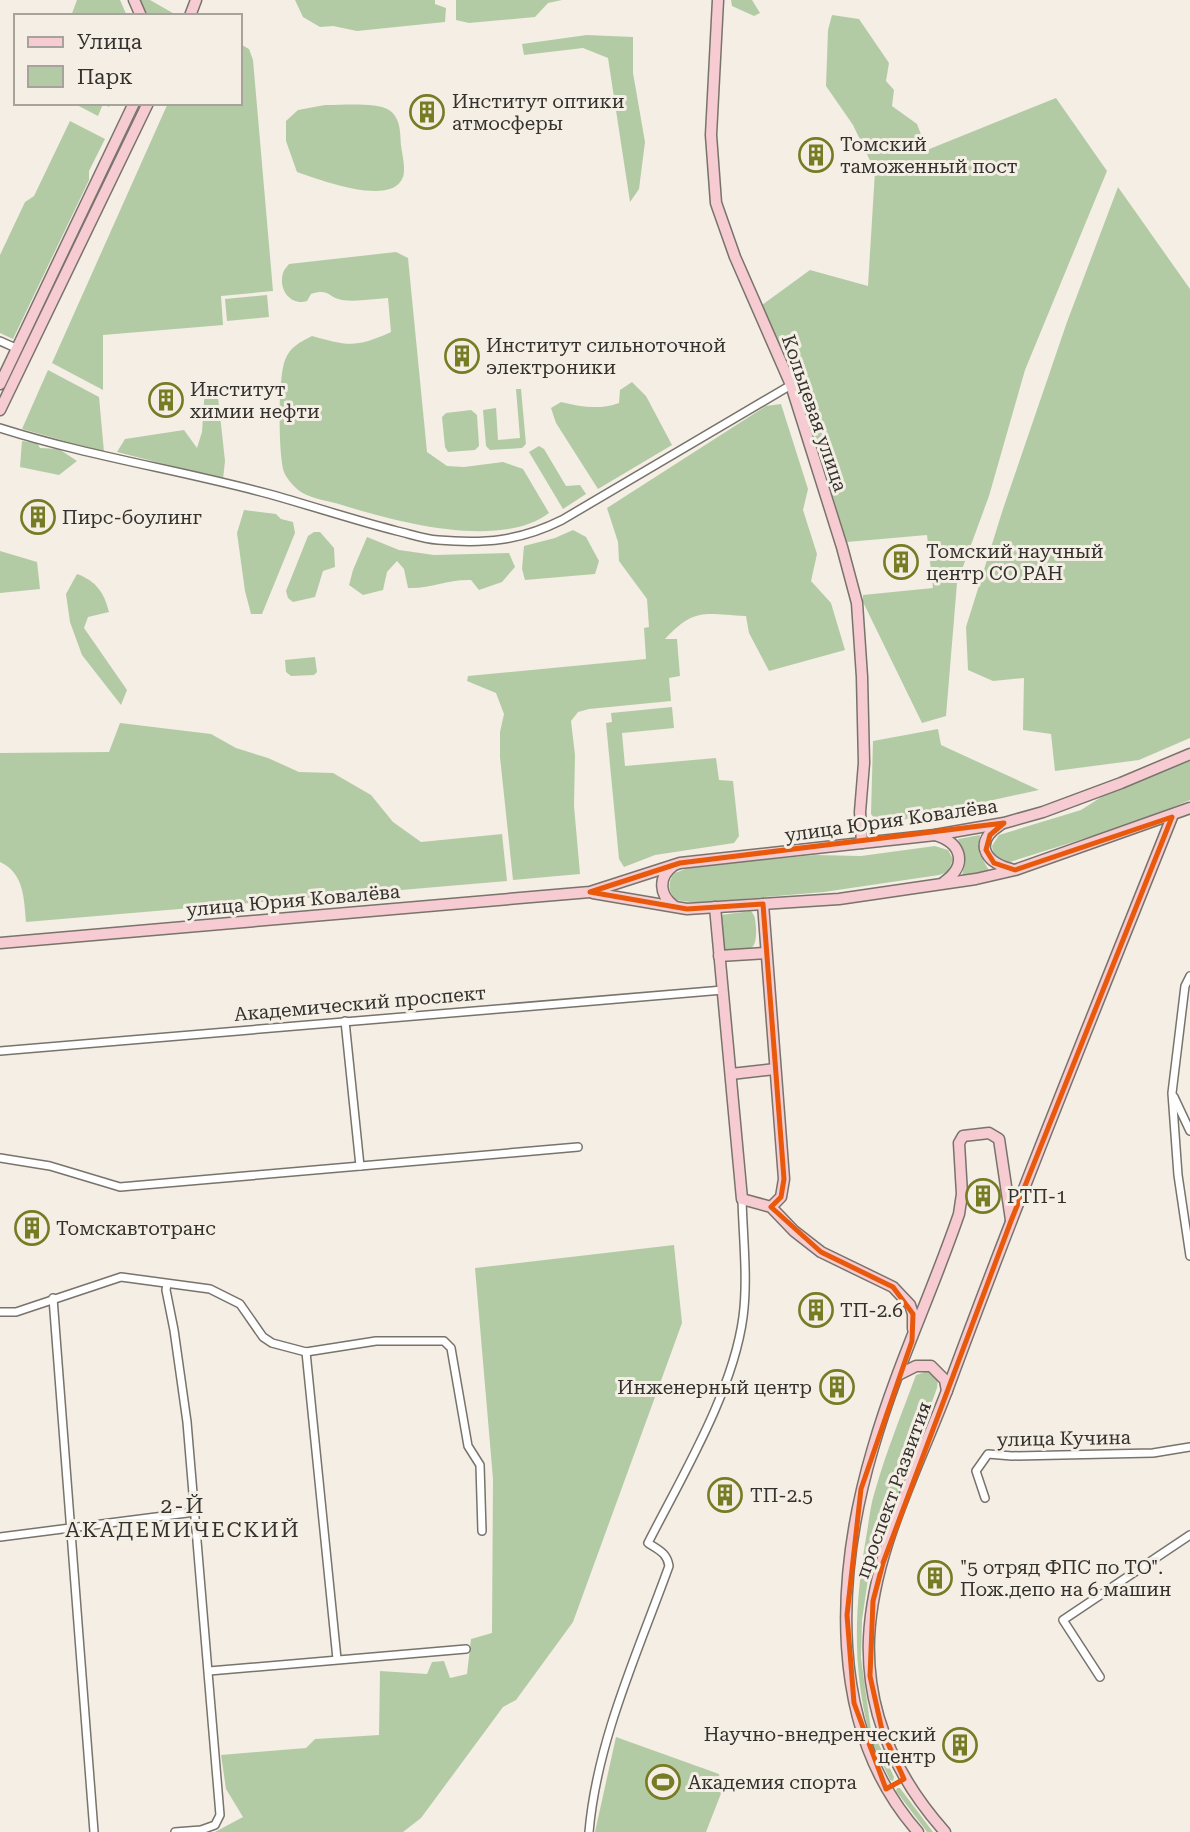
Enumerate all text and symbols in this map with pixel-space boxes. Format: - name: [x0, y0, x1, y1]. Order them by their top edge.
- legend: [14, 14, 242, 105]
- text: Улица: [77, 30, 143, 54]
- text: Парк: [77, 65, 133, 89]
- place label: Институт оптики атмосферы: [452, 90, 625, 135]
- building icon: Институт оптики атмосферы: [408, 93, 446, 131]
- place label: Томский таможенный пост: [840, 133, 1018, 178]
- building icon: Томский таможенный пост: [797, 136, 835, 174]
- street label: Кольцевая улица: [777, 332, 852, 495]
- place label: Институт сильноточной электроники: [486, 334, 726, 379]
- building icon: Институт сильноточной электроники: [443, 337, 481, 375]
- place label: Институт химии нефти: [190, 378, 320, 423]
- building icon: Институт химии нефти: [147, 381, 185, 419]
- building icon: Пирс-боулинг: [19, 498, 57, 536]
- place label: Пирс-боулинг: [62, 506, 202, 529]
- place label: Томский научный центр СО РАН: [926, 540, 1104, 585]
- building icon: Томский научный центр СО РАН: [882, 543, 920, 581]
- street label: улица Юрия Ковалёва: [783, 794, 1000, 847]
- street label: улица Юрия Ковалёва: [185, 880, 402, 921]
- street label: Академический проспект: [233, 981, 487, 1026]
- building icon: РТП-1: [964, 1177, 1002, 1215]
- place label: РТП-1: [1007, 1185, 1067, 1208]
- building icon: Томскавтотранс: [13, 1209, 51, 1247]
- place label: Томскавтотранс: [56, 1217, 216, 1240]
- building icon: ТП-2.6: [797, 1291, 835, 1329]
- place label: ТП-2.6: [840, 1299, 903, 1322]
- building icon: Инженерный центр: [818, 1368, 856, 1406]
- place label: Инженерный центр: [617, 1376, 812, 1399]
- street label: проспект Развития: [851, 1398, 936, 1582]
- street label: улица Кучина: [997, 1426, 1132, 1451]
- building icon: ТП-2.5: [706, 1476, 744, 1514]
- place label: ТП-2.5: [750, 1484, 813, 1507]
- district label: 2-Й АКАДЕМИЧЕСКИЙ: [65, 1494, 301, 1542]
- place label: "5 отряд ФПС по ТО". Пож.депо на 6 машин: [960, 1556, 1171, 1601]
- building icon: "5 отряд ФПС по ТО". Пож.депо на 6 машин: [916, 1559, 954, 1597]
- place label: Научно-внедренческий центр: [704, 1723, 936, 1768]
- building icon: Научно-внедренческий центр: [941, 1726, 979, 1764]
- sports icon: Академия спорта: [644, 1763, 682, 1801]
- place label: Академия спорта: [688, 1771, 857, 1794]

